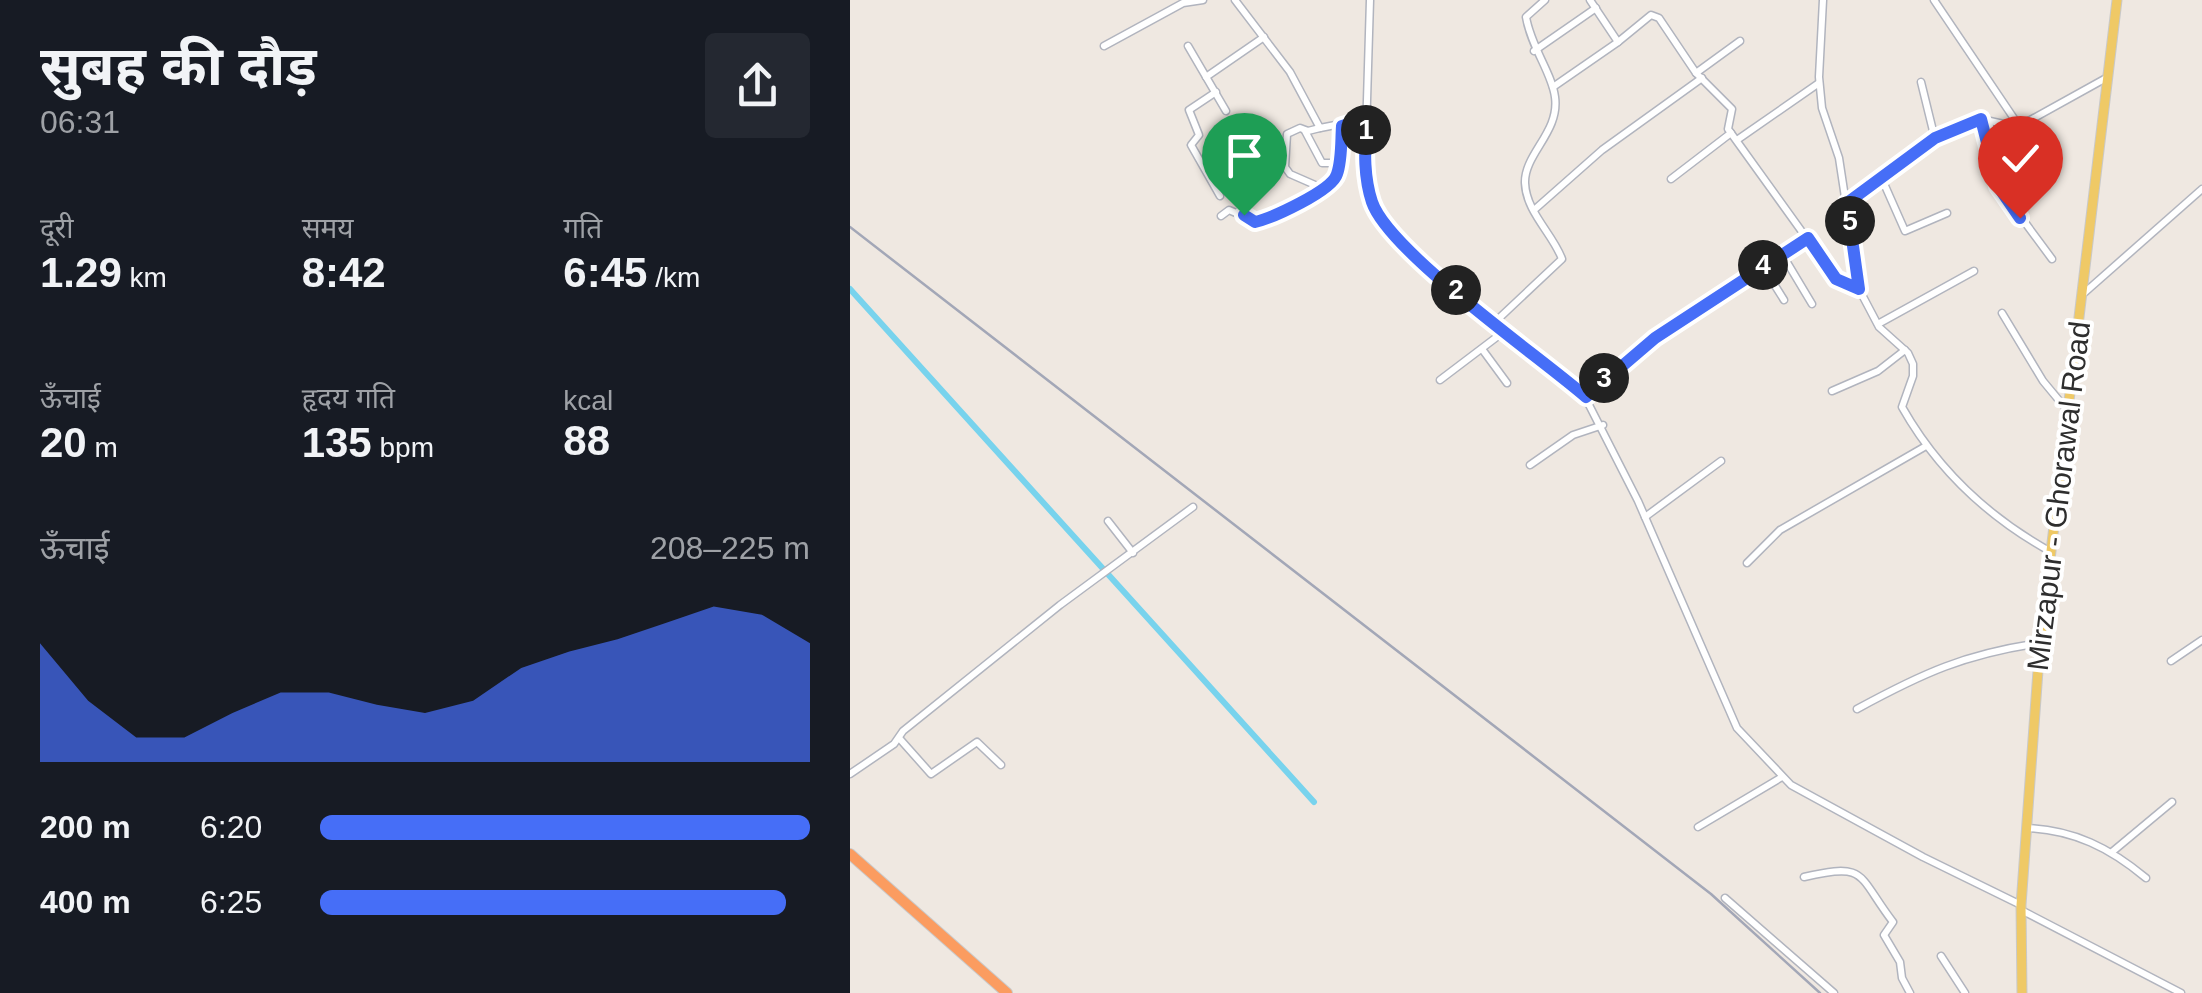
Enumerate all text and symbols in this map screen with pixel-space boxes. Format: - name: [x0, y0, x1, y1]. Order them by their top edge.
- button: share: [705, 33, 810, 138]
- text: सुबह की दौड़: [40, 35, 317, 97]
- text: 06:31: [40, 104, 120, 140]
- pin: 1: [1341, 105, 1391, 155]
- pin: [1202, 113, 1287, 216]
- text: 1: [1358, 114, 1374, 145]
- pin: [1978, 116, 2063, 219]
- icon: arrive: [1217, 128, 1272, 183]
- icon: check: [1993, 131, 2048, 186]
- pin: 5: [1825, 196, 1875, 246]
- text: 5: [1842, 205, 1858, 236]
- text: दूरी: [40, 213, 74, 244]
- text: समय: [302, 213, 354, 244]
- text: गति: [563, 213, 602, 244]
- pin: 4: [1738, 240, 1788, 290]
- text: 1.29: [40, 249, 122, 296]
- text: 8:42: [302, 249, 386, 296]
- text: 6:45: [563, 249, 647, 296]
- text: 4: [1755, 249, 1771, 280]
- text: km: [122, 262, 167, 293]
- text: /km: [647, 262, 700, 293]
- pin: 2: [1431, 265, 1481, 315]
- text: 2: [1448, 274, 1464, 305]
- street label: Mirzapur - Ghorawal Road: [2021, 319, 2096, 673]
- pin: 3: [1579, 353, 1629, 403]
- text: 3: [1596, 362, 1612, 393]
- text: ऊँचाई: [40, 383, 101, 414]
- text: हृदय गति: [302, 383, 395, 414]
- text: kcal: [563, 385, 613, 416]
- text: 88: [563, 417, 610, 464]
- text: 20: [40, 419, 87, 466]
- text: 135: [302, 419, 372, 466]
- text: m: [87, 432, 118, 463]
- text: bpm: [372, 432, 434, 463]
- text: ऊँचाई: [40, 530, 109, 566]
- text: 208–225 m: [650, 530, 810, 566]
- text: 200 m: [40, 809, 131, 845]
- text: 6:20: [200, 809, 262, 845]
- text: 400 m: [40, 884, 131, 920]
- text: 6:25: [200, 884, 262, 920]

